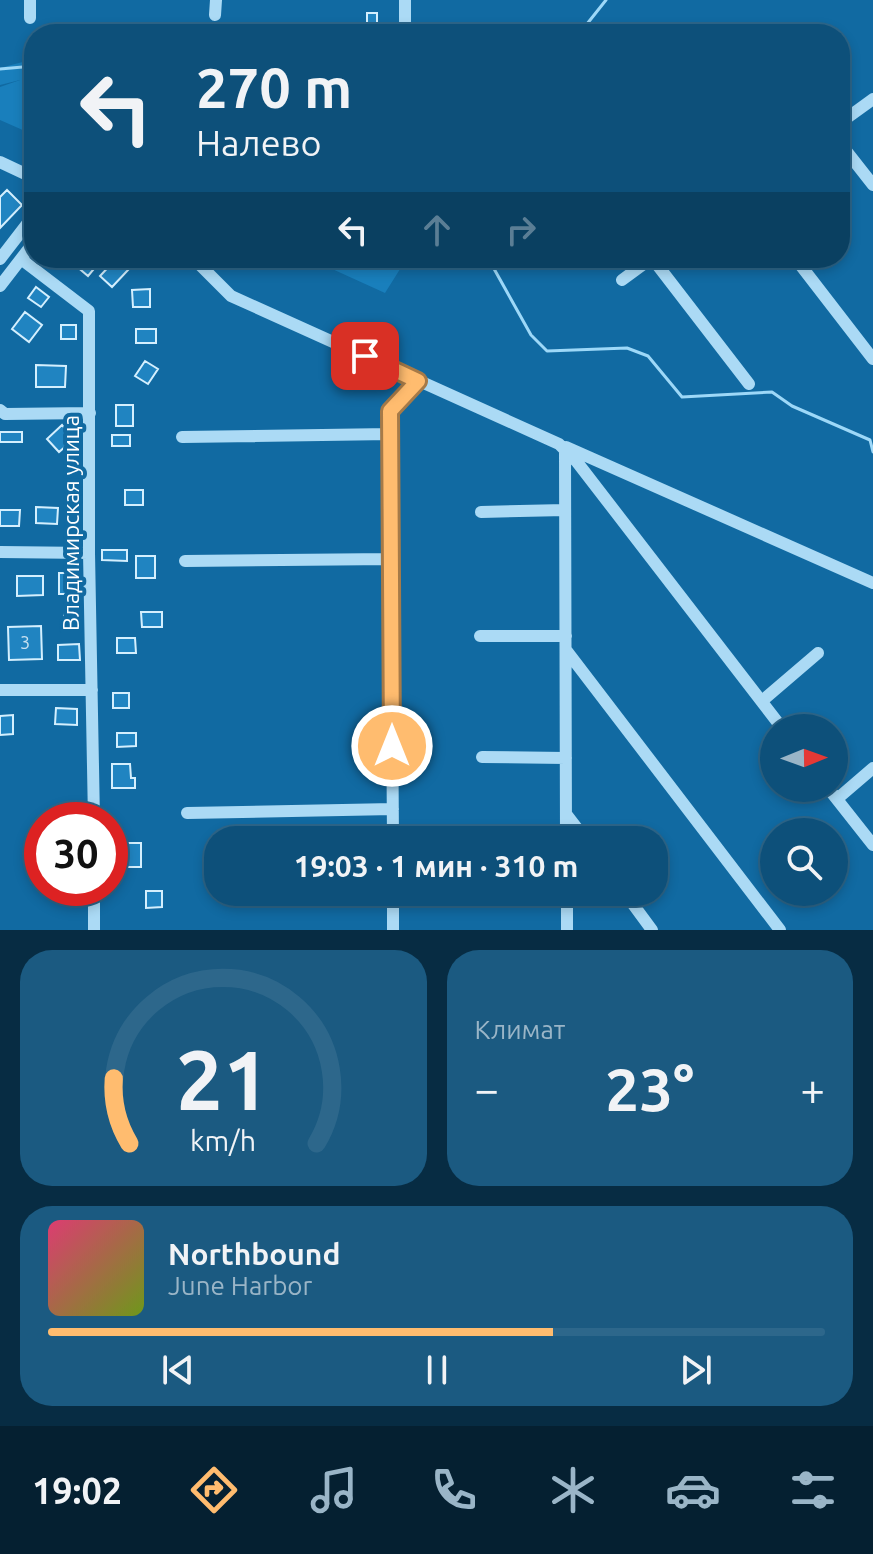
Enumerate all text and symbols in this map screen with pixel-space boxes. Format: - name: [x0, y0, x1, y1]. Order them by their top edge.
- icon: left: [64, 56, 168, 160]
- text: 270 m: [196, 56, 352, 119]
- text: Налево: [196, 122, 321, 163]
- icon: left: [331, 208, 375, 252]
- icon: ahead: [415, 208, 459, 252]
- icon: right: [499, 208, 543, 252]
- pin: [331, 322, 399, 390]
- icon: arrive: [343, 334, 387, 378]
- street label: Владимирская улица: [58, 415, 83, 631]
- house number: 3: [20, 632, 30, 652]
- position arrow: [350, 704, 434, 788]
- north arrow: [760, 714, 848, 802]
- map controls: [760, 714, 848, 906]
- speed limit sign: 30: [24, 802, 128, 906]
- button: search: [760, 818, 848, 906]
- text: 19:03 · 1 мин · 310 m: [294, 849, 578, 883]
- text: Климат: [475, 1015, 565, 1044]
- text: 21: [176, 1032, 270, 1126]
- text: 23°: [605, 1055, 694, 1122]
- text: −: [475, 1064, 499, 1113]
- text: +: [800, 1064, 825, 1113]
- text: km/h: [190, 1124, 256, 1156]
- text: Northbound: [168, 1237, 340, 1271]
- text: June Harbor: [168, 1271, 312, 1300]
- icon: previous: [156, 1348, 200, 1392]
- icon: pause: [415, 1348, 459, 1392]
- icon: next: [674, 1348, 718, 1392]
- icon: directions: [186, 1462, 242, 1518]
- icon: music: [306, 1462, 362, 1518]
- icon: phone: [426, 1462, 482, 1518]
- icon: climate: [545, 1462, 601, 1518]
- icon: car: [665, 1462, 721, 1518]
- icon: filters: [785, 1462, 841, 1518]
- text: 19:02: [32, 1470, 122, 1511]

